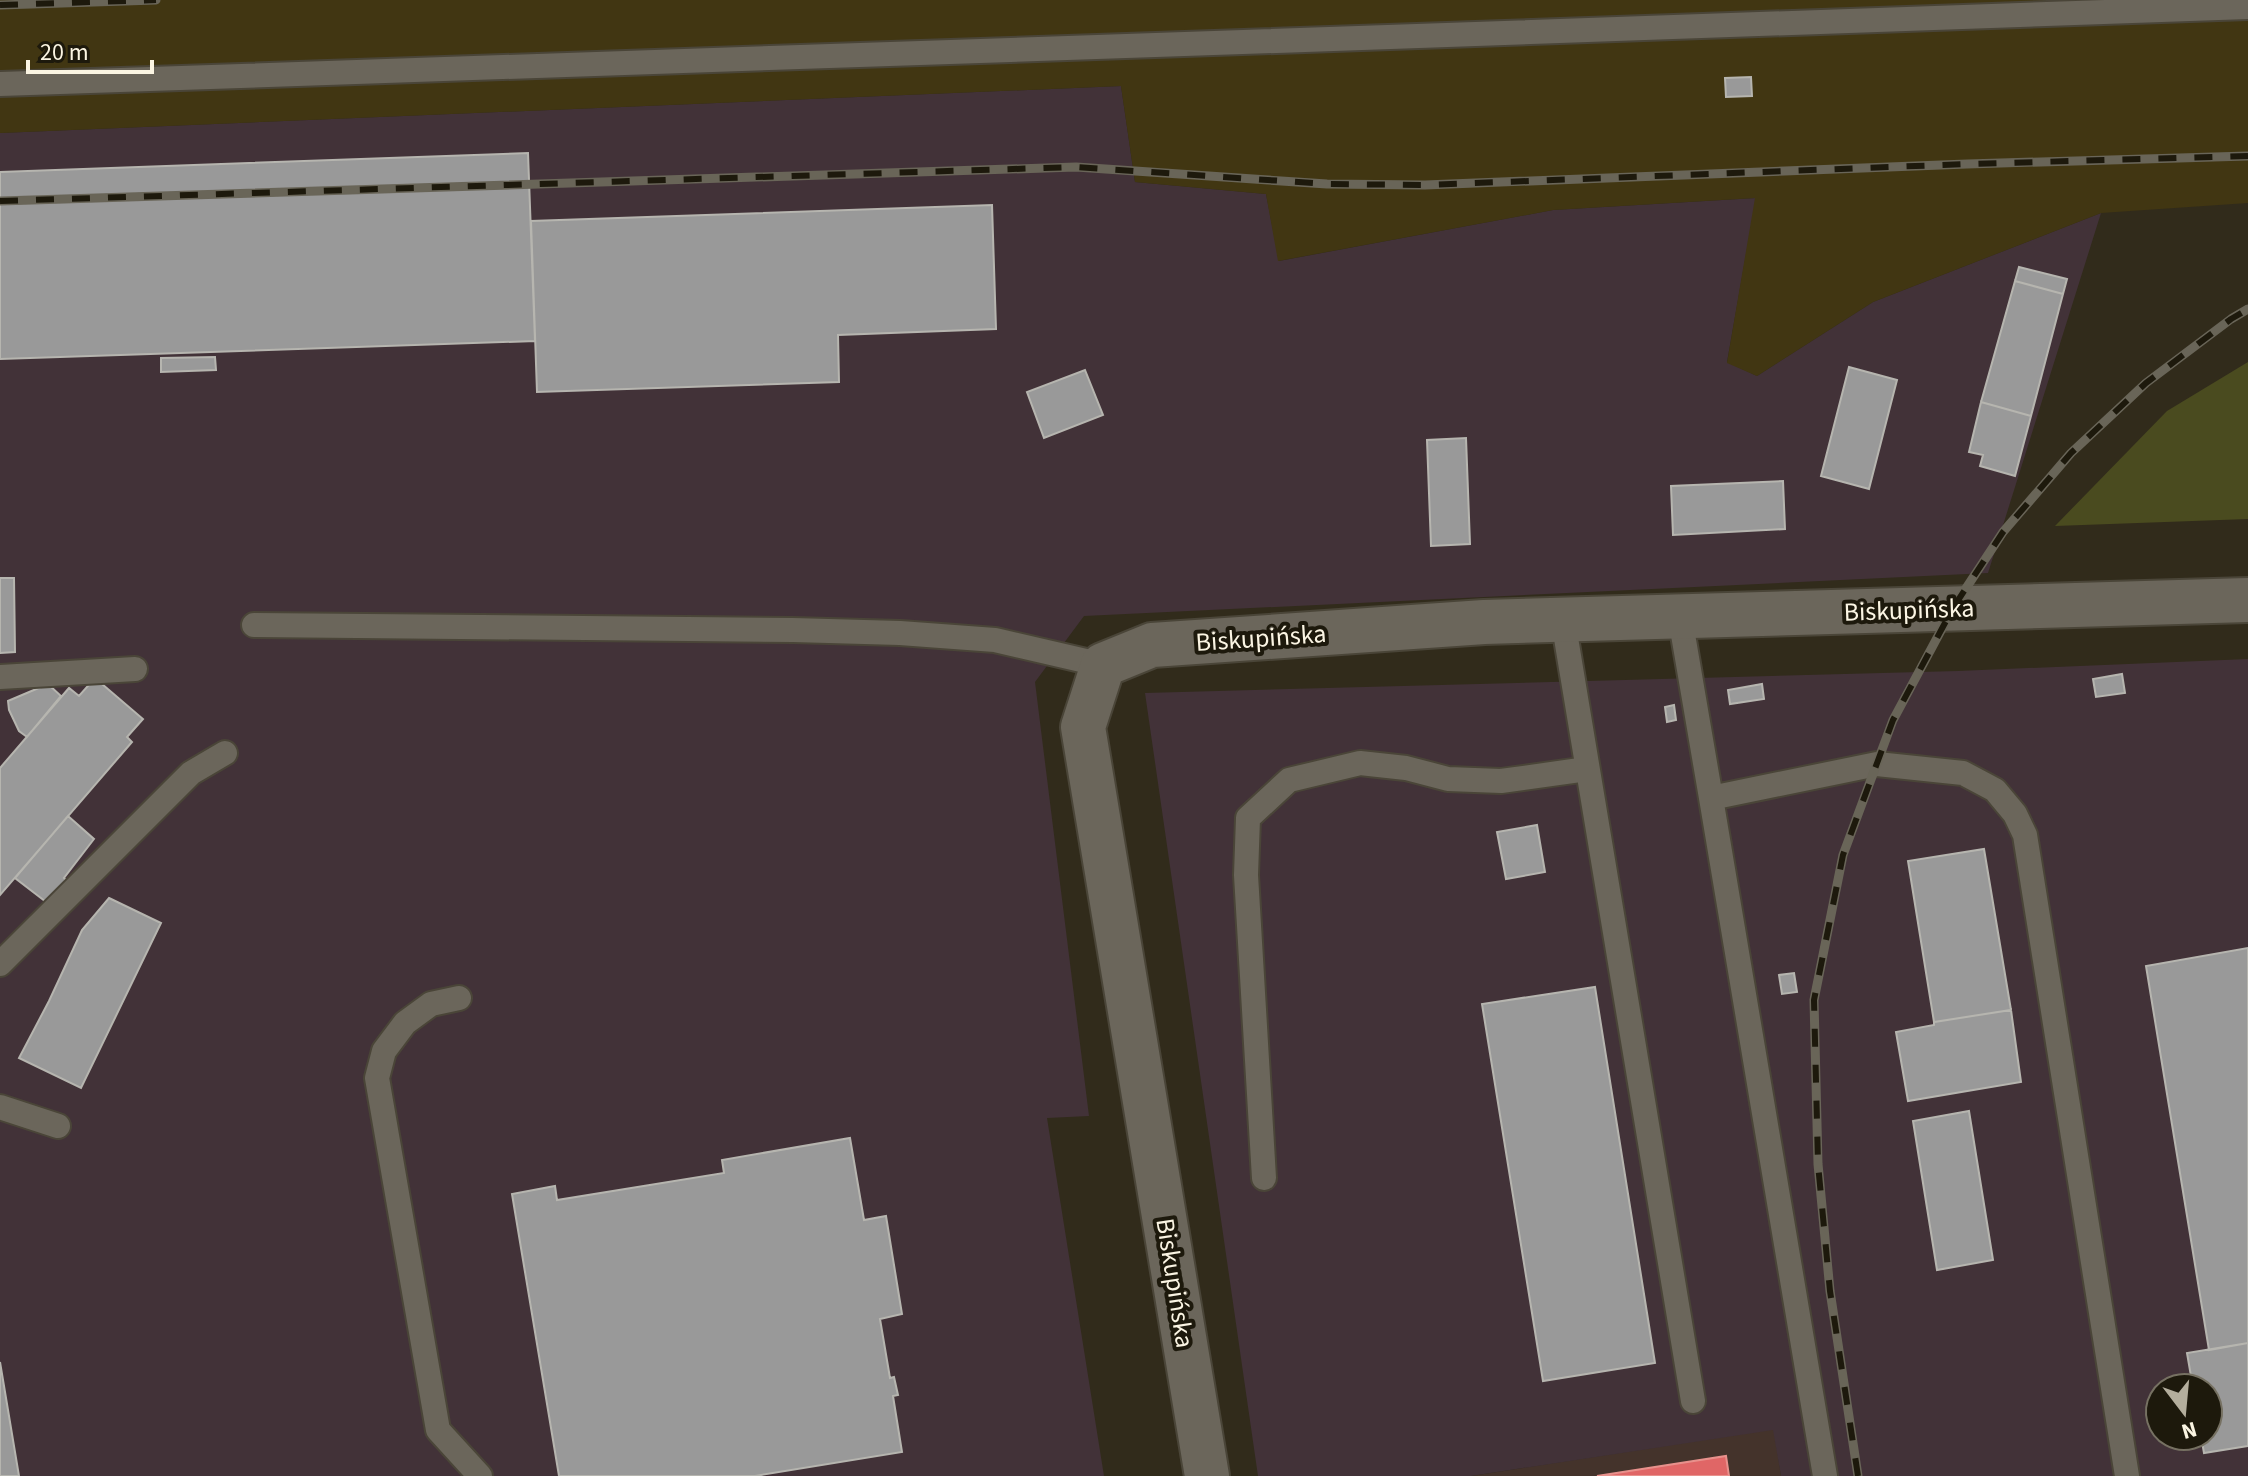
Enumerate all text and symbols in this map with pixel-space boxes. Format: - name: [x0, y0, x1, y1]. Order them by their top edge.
- scale bar: [28, 24, 152, 74]
- text: 20 m: [40, 35, 89, 70]
- street label: Biskupińska: [1843, 589, 1975, 631]
- street label: Biskupińska: [1194, 615, 1328, 661]
- street label: Biskupińska: [1146, 1215, 1204, 1351]
- north arrow: [2144, 1372, 2224, 1452]
- text: N: [2178, 1413, 2201, 1448]

